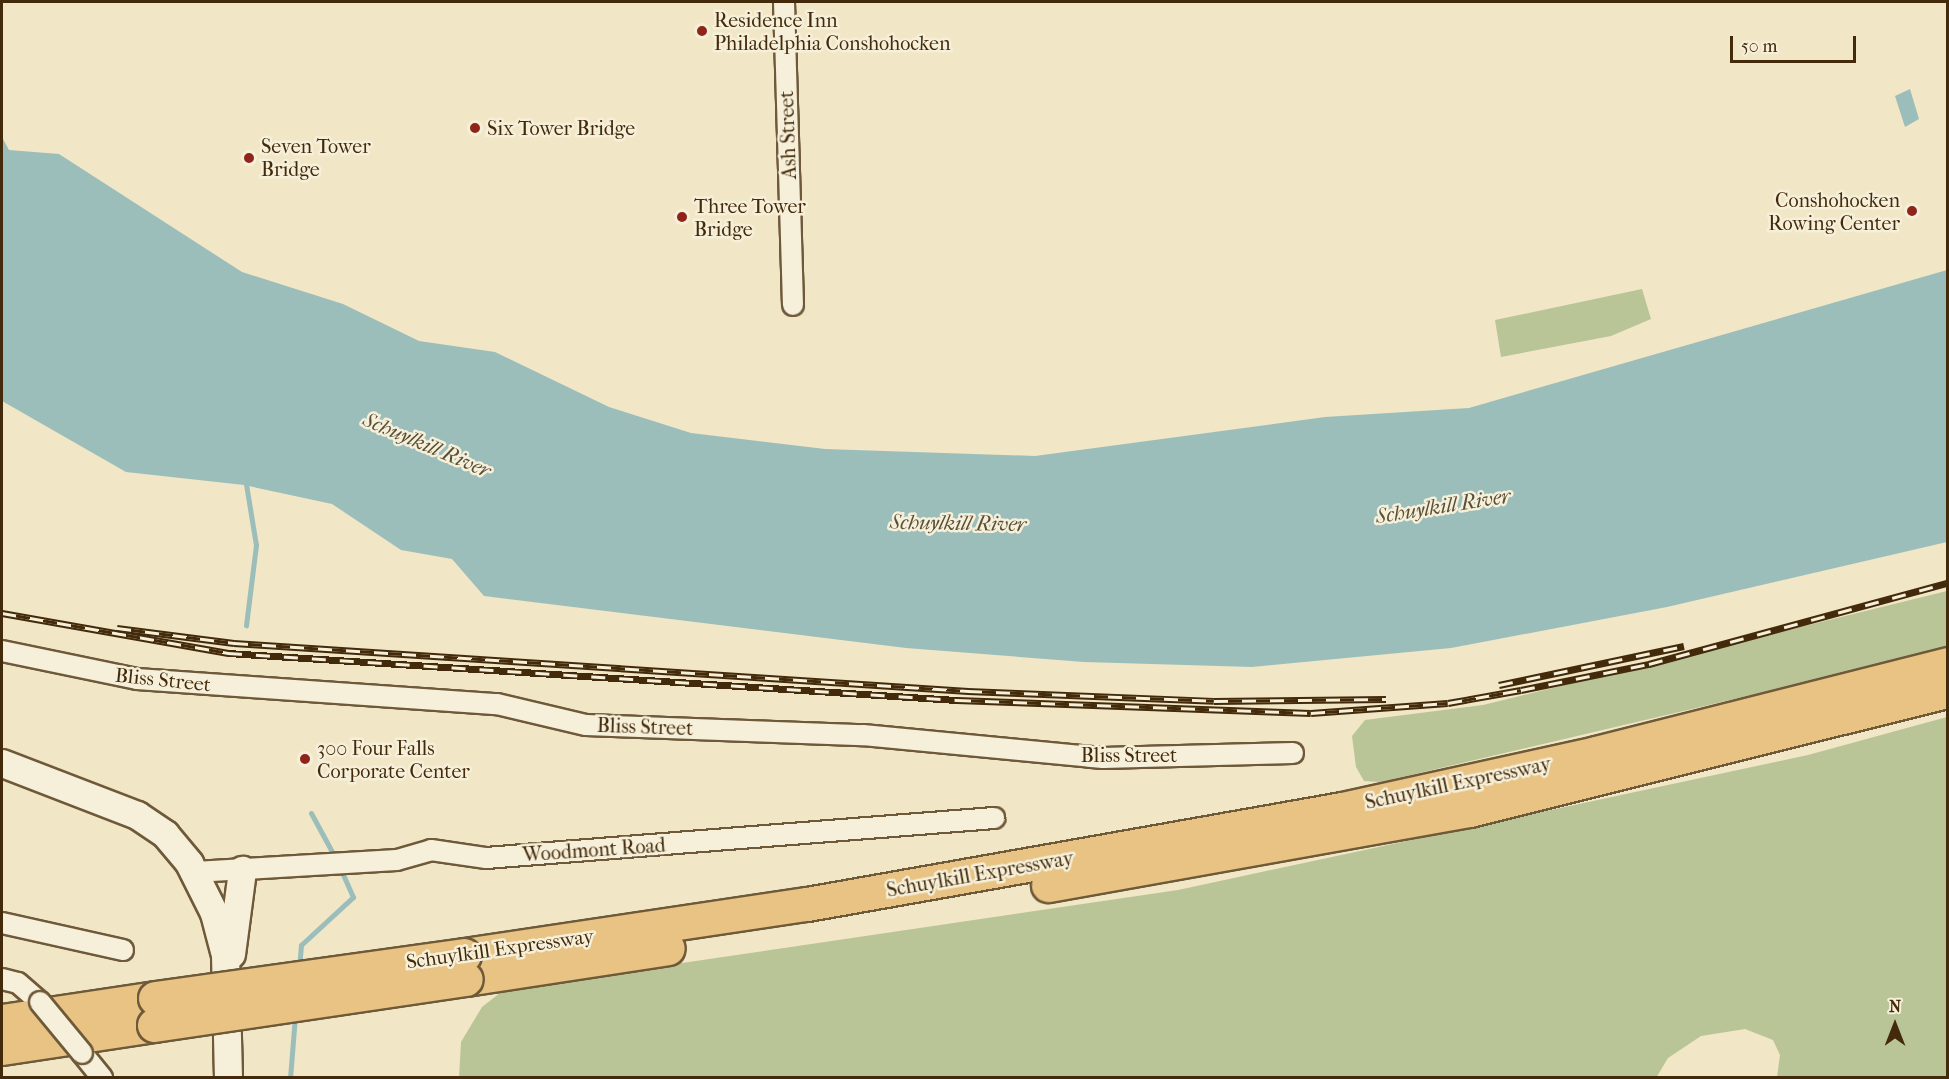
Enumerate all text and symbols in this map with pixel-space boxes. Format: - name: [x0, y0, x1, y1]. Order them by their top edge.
- place label: Residence Inn Philadelphia Conshohocken: [714, 8, 951, 55]
- marker: Residence Inn Philadelphia Conshohocken: [695, 24, 709, 38]
- scale bar: [1733, 24, 1859, 62]
- text: 50 m: [1741, 36, 1777, 57]
- street label: Ash Street: [774, 90, 802, 180]
- place label: Six Tower Bridge: [487, 116, 635, 140]
- marker: Six Tower Bridge: [468, 121, 482, 135]
- place label: Seven Tower Bridge: [261, 134, 371, 181]
- marker: Seven Tower Bridge: [242, 151, 256, 165]
- place label: Conshohocken Rowing Center: [1768, 188, 1900, 235]
- place label: Three Tower Bridge: [694, 194, 806, 241]
- marker: Conshohocken Rowing Center: [1905, 204, 1919, 218]
- marker: Three Tower Bridge: [675, 210, 689, 224]
- water label: Schuylkill River: [359, 407, 495, 483]
- water label: Schuylkill River: [1374, 483, 1512, 529]
- water label: Schuylkill River: [890, 509, 1026, 537]
- street label: Bliss Street: [114, 663, 212, 697]
- street label: Bliss Street: [596, 713, 694, 741]
- place label: 300 Four Falls Corporate Center: [317, 736, 470, 783]
- street label: Bliss Street: [1081, 743, 1177, 767]
- marker: 300 Four Falls Corporate Center: [298, 752, 312, 766]
- street label: Schuylkill Expressway: [1363, 752, 1553, 814]
- street label: Woodmont Road: [522, 833, 666, 867]
- street label: Schuylkill Expressway: [885, 846, 1075, 902]
- street label: Schuylkill Expressway: [405, 924, 595, 974]
- north arrow: [1865, 995, 1925, 1055]
- text: N: [1889, 997, 1901, 1016]

